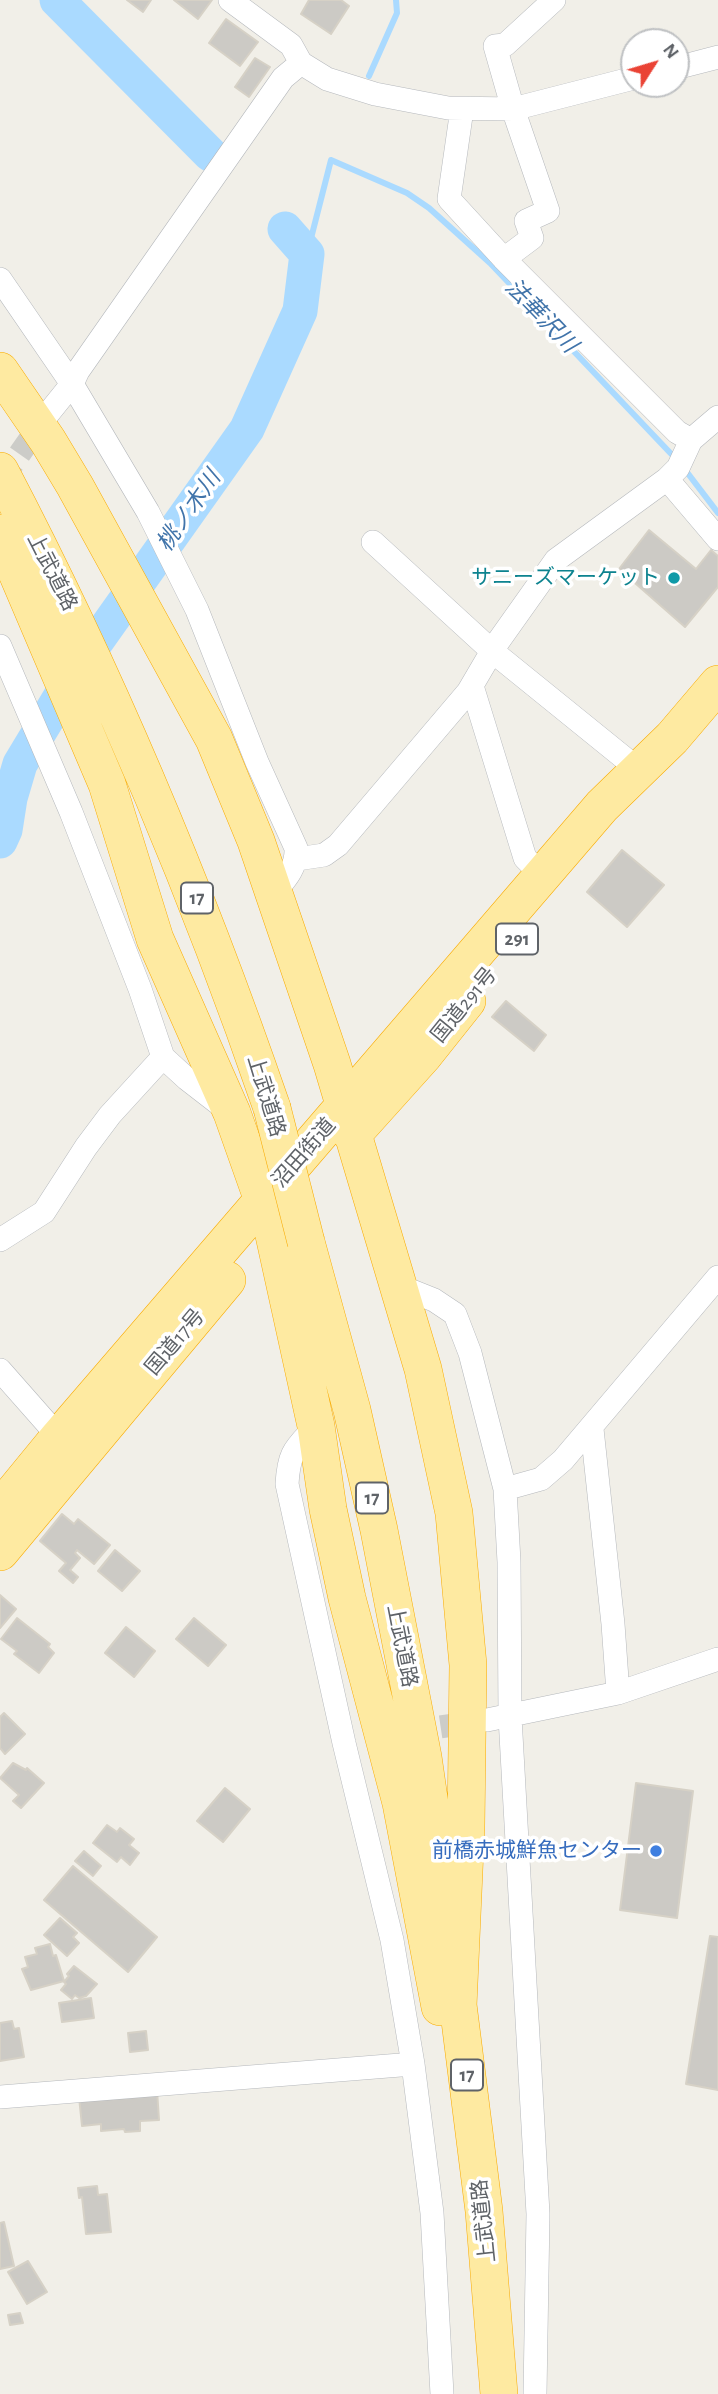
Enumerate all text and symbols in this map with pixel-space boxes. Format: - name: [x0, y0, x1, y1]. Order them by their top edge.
- north arrow: [620, 28, 690, 98]
- text: N: [659, 40, 682, 62]
- water label: 法華沢川: [499, 273, 583, 359]
- water label: 桃ノ木川: [151, 465, 227, 557]
- street label: 上武道路: [22, 529, 82, 615]
- place label: サニーズマーケット: [471, 565, 660, 591]
- marker: サニーズマーケット: [666, 570, 682, 586]
- road number: 17: [181, 882, 213, 914]
- road number: 291: [496, 923, 538, 954]
- street label: 国道291号: [426, 962, 502, 1048]
- street label: 上武道路: [242, 1052, 290, 1140]
- street label: 沼田街道: [267, 1113, 341, 1193]
- street label: 国道17号: [140, 1304, 210, 1380]
- road number: 17: [356, 1482, 388, 1514]
- street label: 上武道路: [382, 1602, 422, 1690]
- place label: 前橋赤城鮮魚センター: [432, 1838, 642, 1864]
- marker: 前橋赤城鮮魚センター: [648, 1843, 664, 1859]
- road number: 17: [451, 2060, 483, 2090]
- street label: 上武道路: [467, 2178, 501, 2264]

